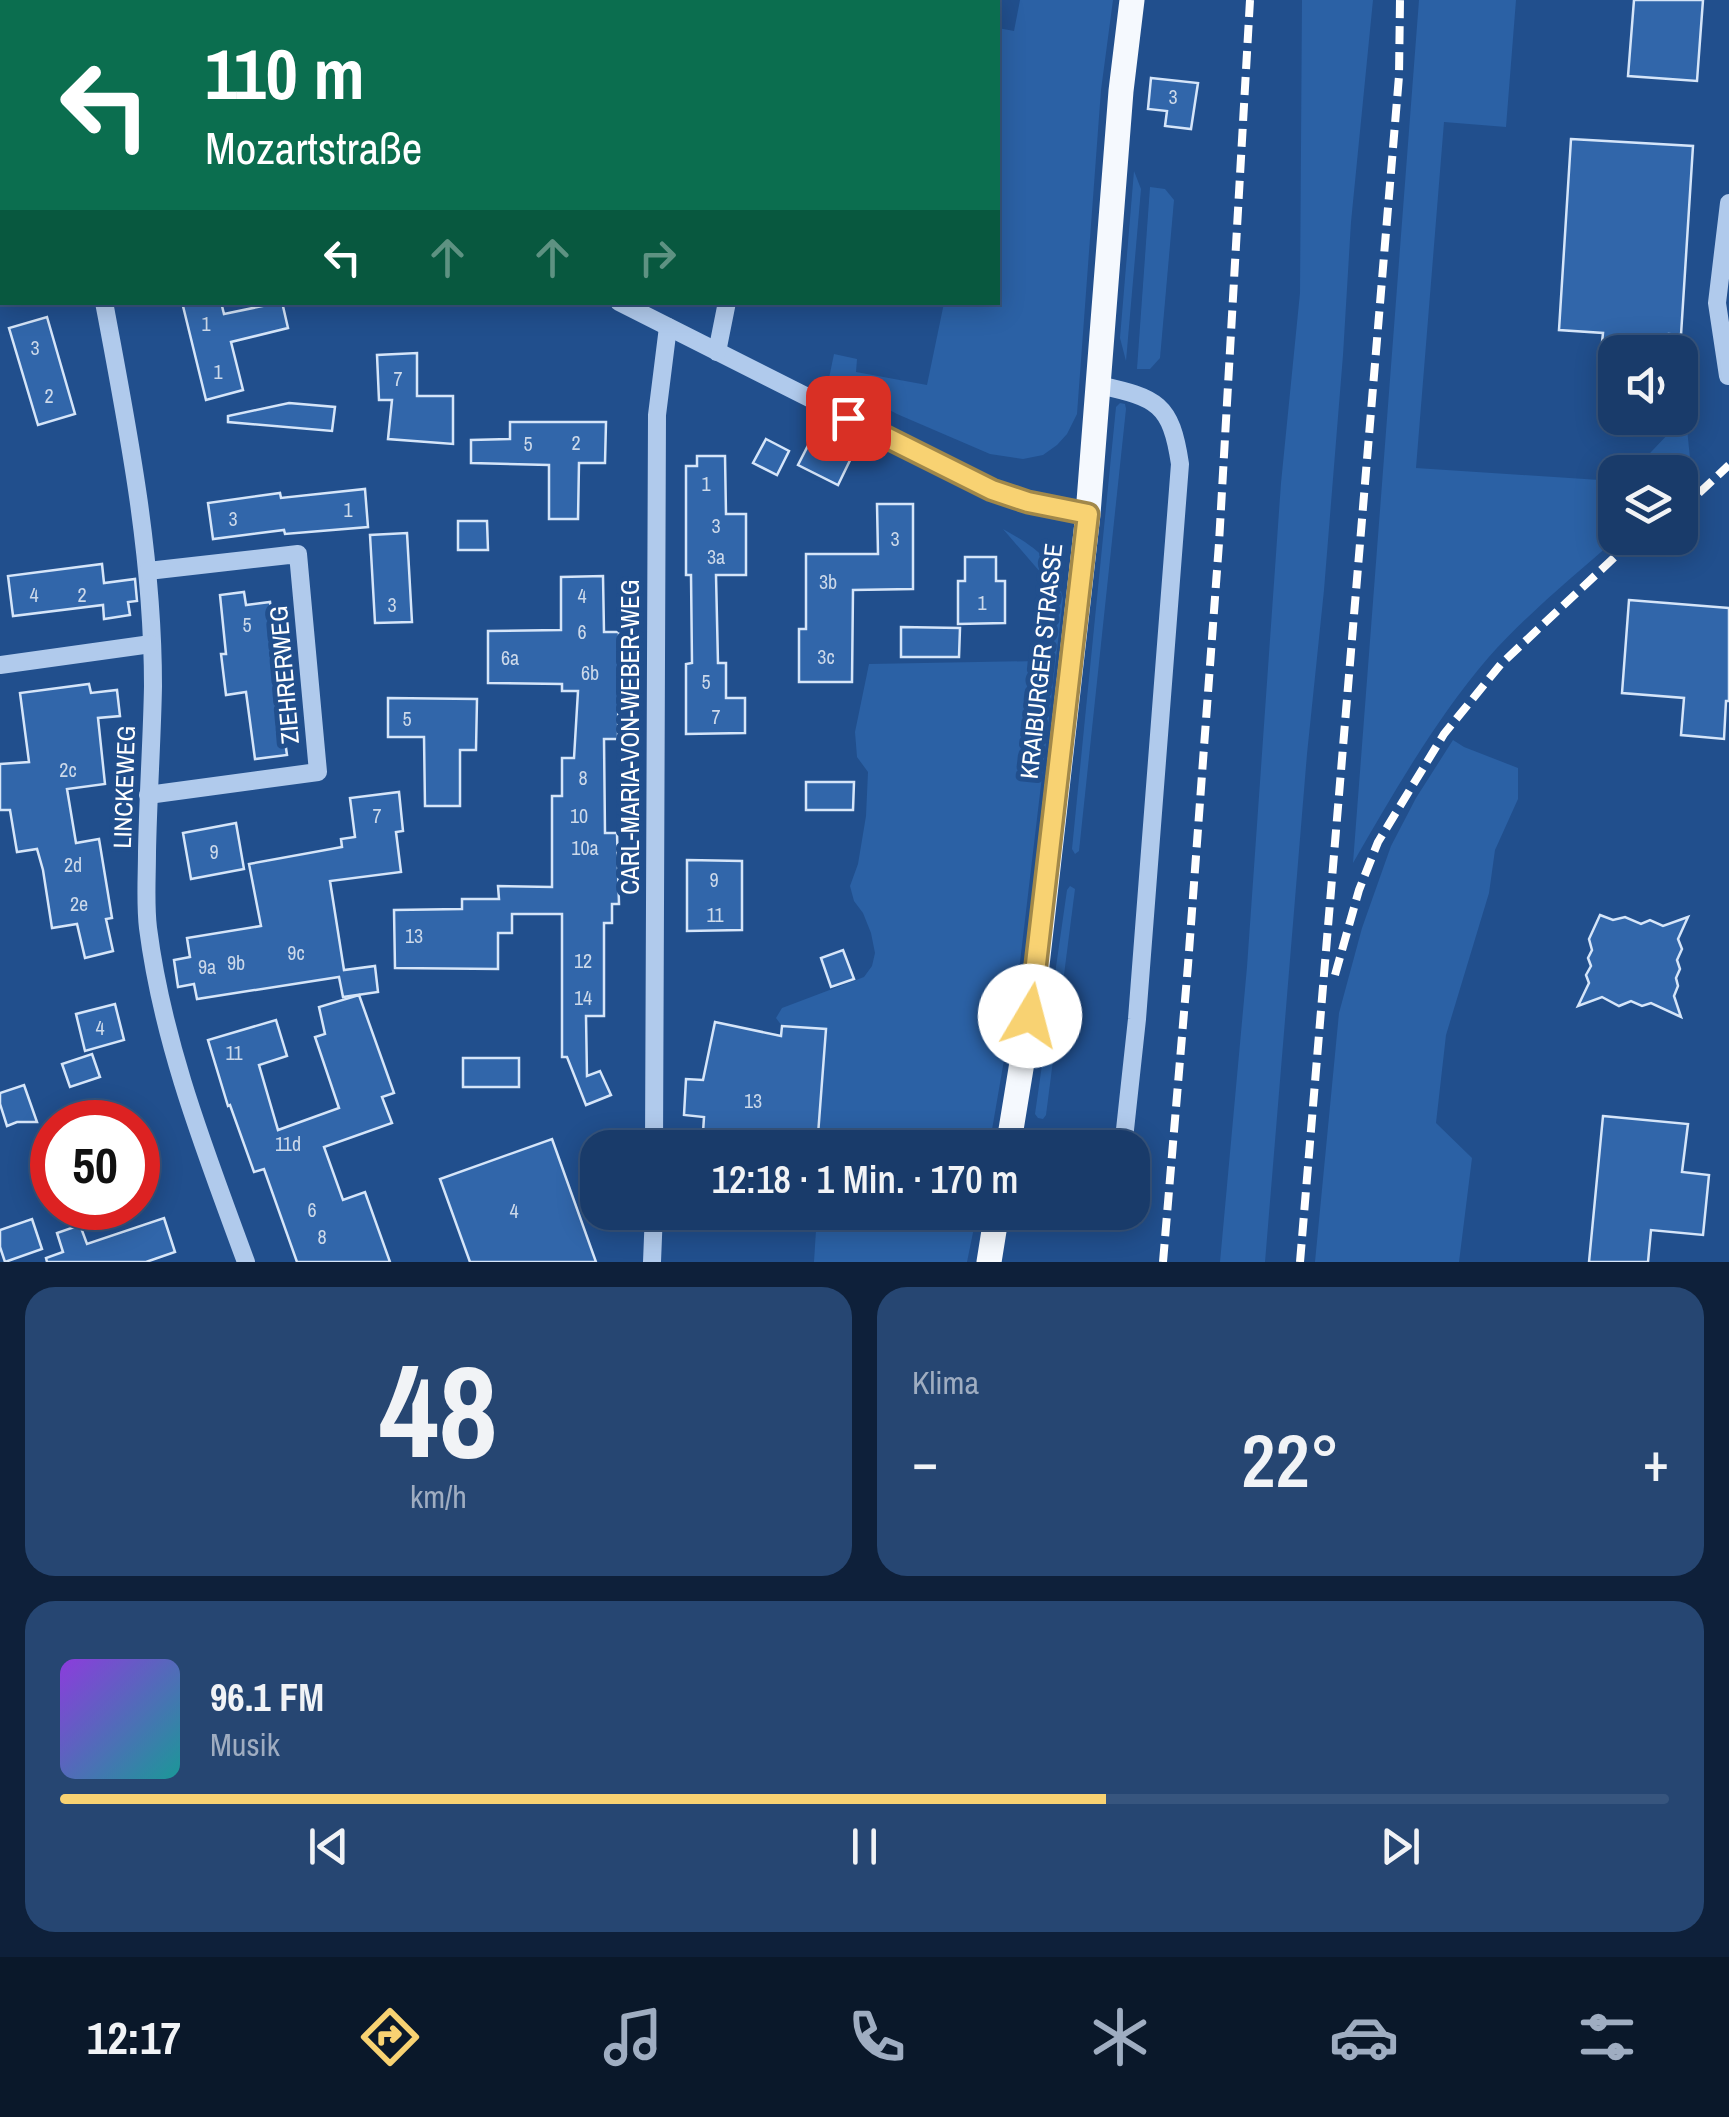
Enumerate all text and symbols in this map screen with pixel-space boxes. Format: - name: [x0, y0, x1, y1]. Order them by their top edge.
- text: 110 m: [205, 27, 365, 121]
- icon: left: [40, 40, 170, 170]
- house number: 3: [1168, 83, 1178, 110]
- text: Mozartstraße: [205, 117, 422, 178]
- icon: left: [315, 230, 370, 285]
- icon: ahead: [420, 230, 475, 285]
- icon: ahead: [525, 230, 580, 285]
- icon: right: [630, 230, 685, 285]
- house number: 1: [201, 310, 211, 337]
- house number: 3: [30, 334, 40, 361]
- map controls: [1598, 335, 1698, 555]
- button: sound: [1598, 335, 1698, 435]
- house number: 1: [213, 358, 223, 385]
- house number: 7: [393, 365, 403, 392]
- pin: [806, 376, 891, 461]
- house number: 2: [44, 382, 54, 409]
- icon: arrive: [821, 391, 876, 446]
- house number: 2: [571, 429, 581, 456]
- house number: 5: [523, 430, 533, 457]
- button: layers: [1598, 455, 1698, 555]
- house number: 1: [701, 470, 711, 497]
- house number: 1: [343, 496, 353, 523]
- house number: 3: [228, 505, 238, 532]
- house number: 3: [711, 512, 721, 539]
- house number: 3: [890, 525, 900, 552]
- street label: KRAIBURGER STRASSE: [1012, 541, 1070, 781]
- house number: 3a: [707, 543, 725, 570]
- house number: 3b: [819, 568, 837, 595]
- street label: CARL-MARIA-VON-WEBER-WEG: [613, 579, 647, 895]
- house number: 4: [29, 581, 39, 608]
- house number: 2: [77, 581, 87, 608]
- house number: 4: [577, 582, 587, 609]
- house number: 1: [977, 589, 987, 616]
- house number: 3: [387, 591, 397, 618]
- street label: ZIEHRERWEG: [261, 604, 307, 746]
- house number: 5: [242, 611, 252, 638]
- house number: 6: [577, 618, 587, 645]
- house number: 3c: [817, 643, 835, 670]
- house number: 6a: [501, 644, 519, 671]
- house number: 6b: [581, 659, 599, 686]
- house number: 5: [701, 668, 711, 695]
- house number: 7: [711, 703, 721, 730]
- house number: 5: [402, 705, 412, 732]
- street label: LINCKEWEG: [105, 725, 143, 849]
- house number: 2c: [59, 756, 77, 783]
- house number: 8: [578, 764, 588, 791]
- house number: 7: [372, 802, 382, 829]
- house number: 10: [570, 802, 588, 829]
- house number: 10a: [571, 834, 599, 861]
- house number: 9: [209, 838, 219, 865]
- house number: 2d: [64, 851, 82, 878]
- house number: 9: [709, 866, 719, 893]
- house number: 2e: [70, 890, 88, 917]
- house number: 11: [706, 901, 724, 928]
- house number: 13: [405, 922, 423, 949]
- house number: 9c: [287, 939, 305, 966]
- house number: 12: [574, 947, 592, 974]
- house number: 9b: [227, 949, 245, 976]
- house number: 9a: [198, 953, 216, 980]
- position arrow: [978, 964, 1082, 1068]
- house number: 14: [574, 984, 592, 1011]
- house number: 4: [95, 1014, 105, 1041]
- house number: 11: [225, 1039, 243, 1066]
- house number: 13: [744, 1087, 762, 1114]
- speed limit sign: 50: [30, 1100, 160, 1230]
- house number: 11d: [275, 1130, 301, 1157]
- text: 12:18 · 1 Min. · 170 m: [712, 1154, 1018, 1205]
- house number: 6: [307, 1196, 317, 1223]
- house number: 4: [509, 1197, 519, 1224]
- house number: 8: [317, 1223, 327, 1250]
- text: 48: [379, 1322, 498, 1498]
- text: Klima: [912, 1361, 979, 1404]
- text: 22°: [1241, 1409, 1340, 1510]
- text: −: [912, 1424, 938, 1498]
- text: +: [1643, 1424, 1669, 1498]
- text: km/h: [410, 1475, 467, 1518]
- text: 96.1 FM: [210, 1672, 324, 1723]
- text: Musik: [210, 1723, 280, 1766]
- icon: previous: [301, 1819, 356, 1874]
- icon: pause: [837, 1819, 892, 1874]
- icon: next: [1373, 1819, 1428, 1874]
- icon: directions: [355, 2002, 425, 2072]
- icon: music: [598, 2002, 668, 2072]
- icon: phone: [842, 2002, 912, 2072]
- icon: climate: [1085, 2002, 1155, 2072]
- icon: car: [1329, 2002, 1399, 2072]
- icon: filters: [1572, 2002, 1642, 2072]
- text: 12:17: [87, 2007, 181, 2068]

